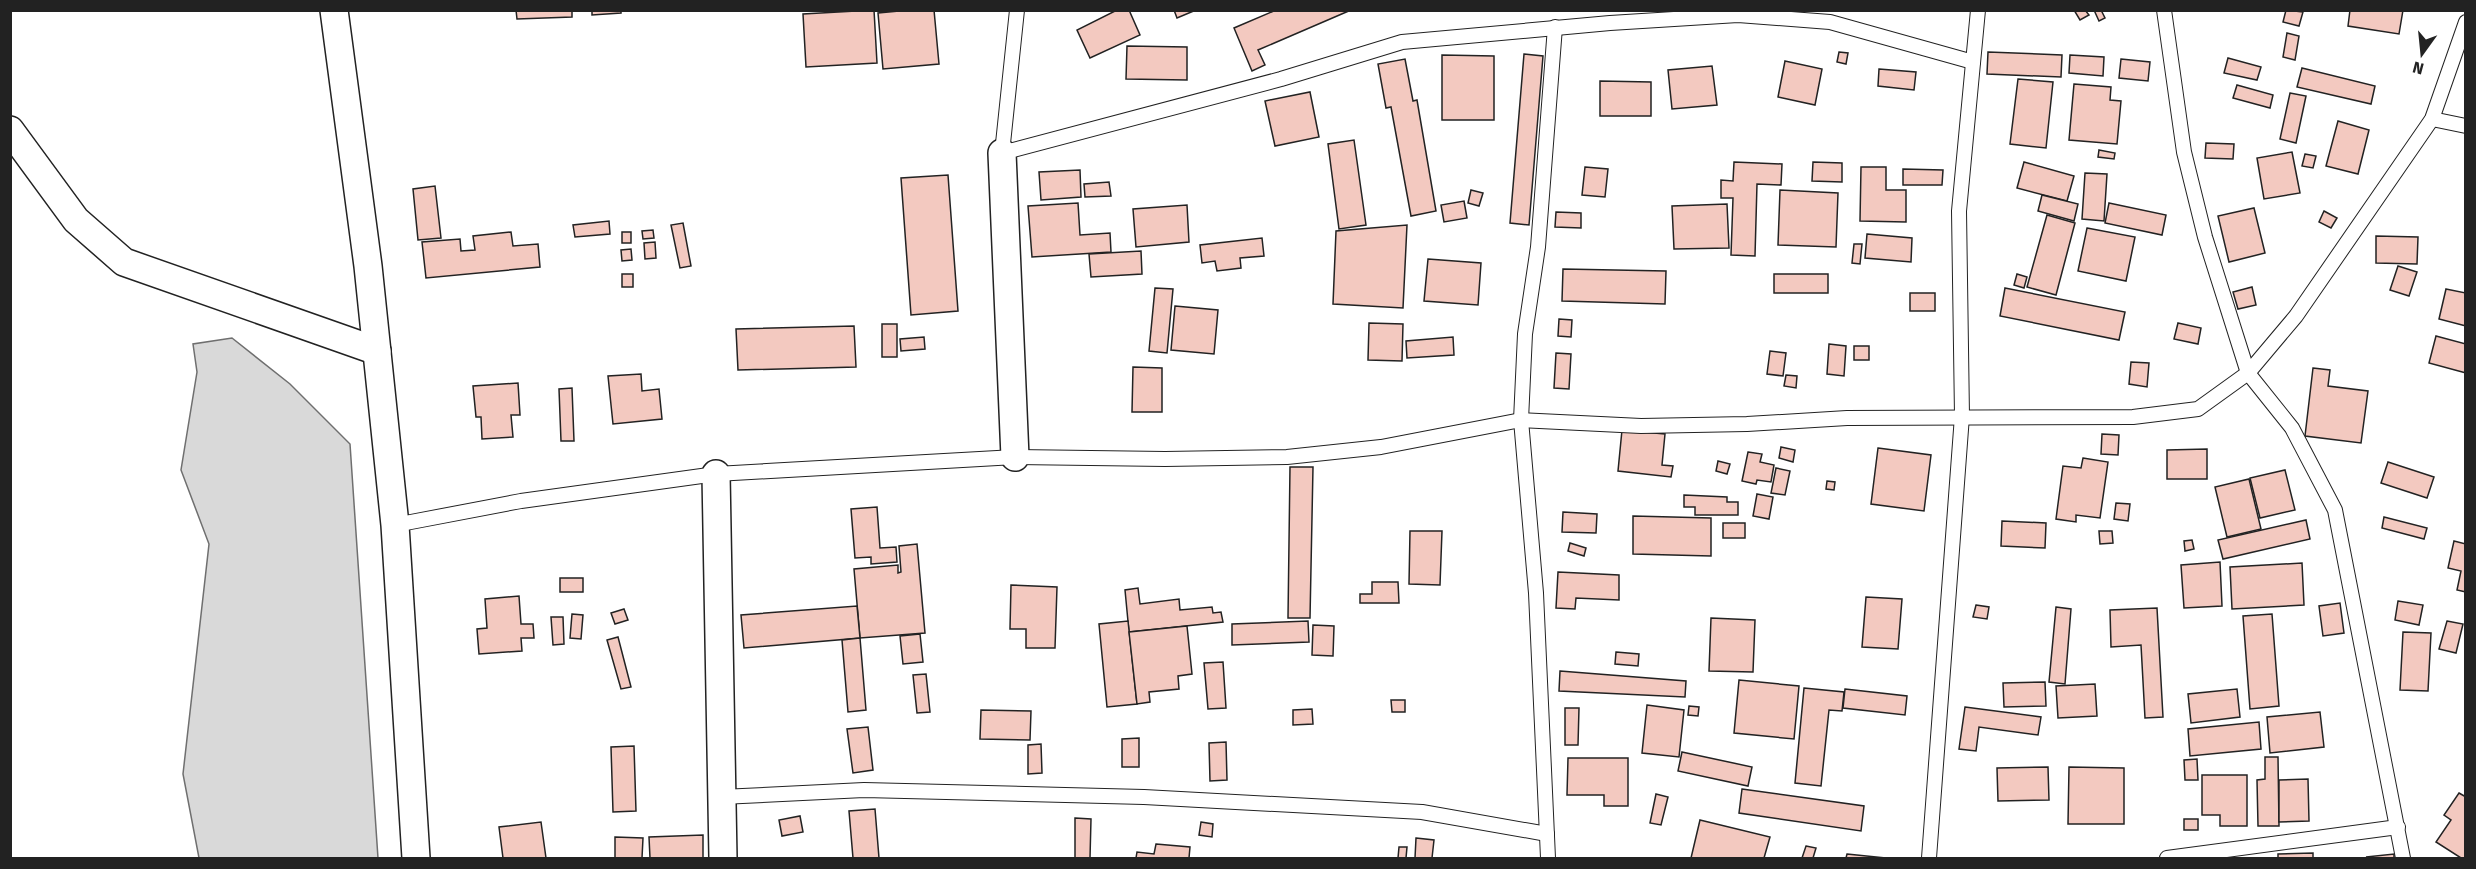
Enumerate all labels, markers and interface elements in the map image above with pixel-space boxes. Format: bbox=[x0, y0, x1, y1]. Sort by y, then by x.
north arrow bbox=[2392, 24, 2452, 84]
text: N bbox=[2411, 57, 2426, 79]

